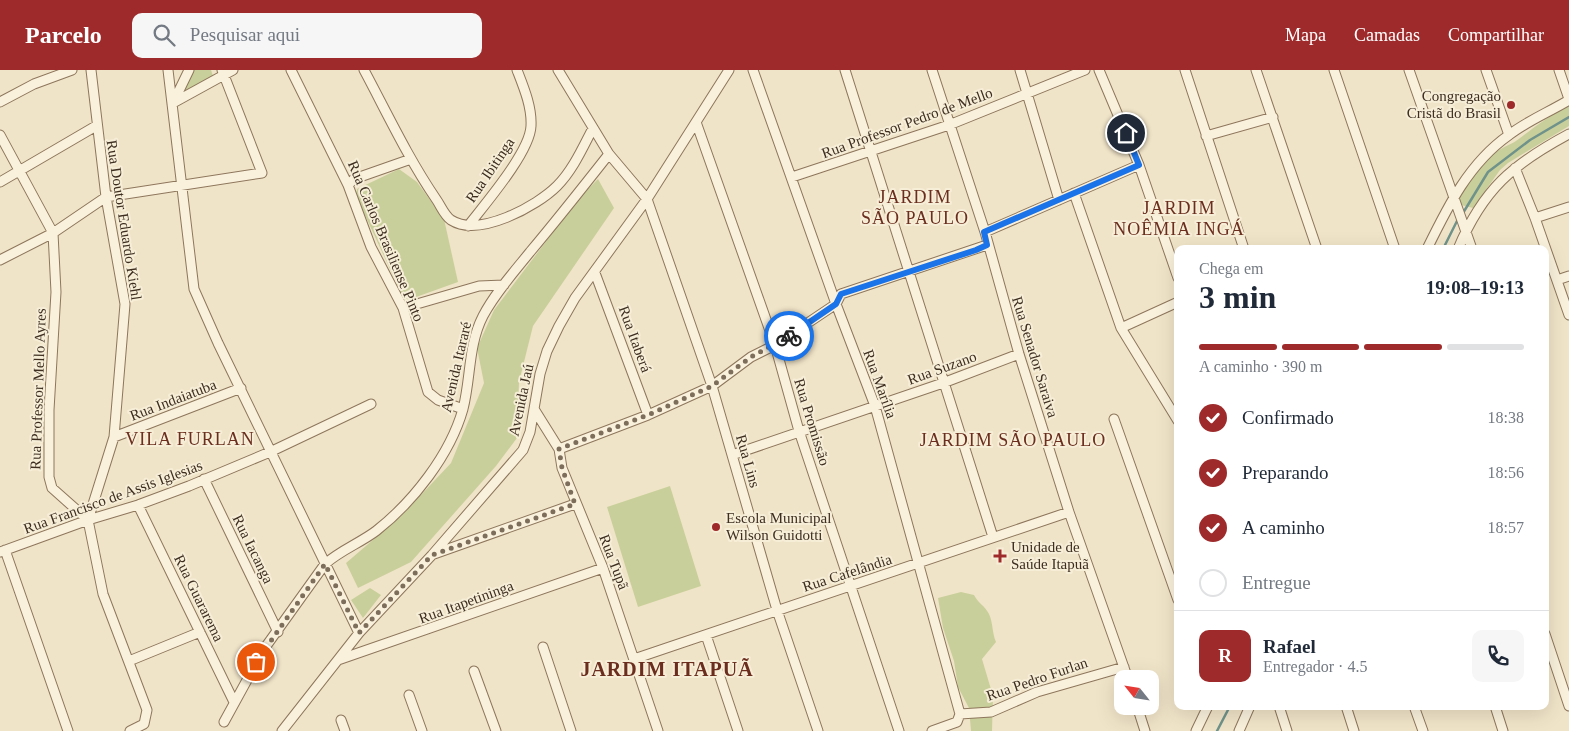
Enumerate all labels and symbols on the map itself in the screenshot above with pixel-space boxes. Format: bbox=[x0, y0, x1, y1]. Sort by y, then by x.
street label: Rua Professor Pedro de Mello bbox=[819, 85, 995, 161]
place label: Congregação Cristã do Brasil bbox=[1407, 88, 1501, 121]
marker: Congregação Cristã do Brasil bbox=[1505, 99, 1517, 111]
pin bbox=[1105, 112, 1147, 154]
street label: Rua Ibitinga bbox=[463, 134, 518, 205]
street label: Rua Doutor Eduardo Kiehl bbox=[103, 139, 145, 301]
street label: Rua Carlos Brasiliense Pinto bbox=[345, 158, 427, 324]
district label: JARDIM SÃO PAULO bbox=[861, 187, 969, 228]
district label: JARDIM NOÊMIA INGÁ bbox=[1113, 198, 1245, 239]
street label: Rua Senador Saraiva bbox=[1009, 295, 1061, 420]
street label: Rua Itaberá bbox=[616, 304, 655, 375]
street label: Rua Professor Mello Ayres bbox=[27, 308, 49, 470]
courier bbox=[764, 311, 814, 361]
street label: Avenida Itararé bbox=[438, 320, 474, 414]
street label: Rua Marília bbox=[860, 347, 900, 421]
street label: Rua Suzano bbox=[905, 348, 979, 388]
street label: Avenida Jaú bbox=[506, 362, 537, 438]
street label: Rua Indaiatuba bbox=[128, 376, 219, 424]
street label: Rua Promissão bbox=[791, 376, 833, 468]
district label: VILA FURLAN bbox=[125, 429, 255, 449]
district label: JARDIM SÃO PAULO bbox=[920, 429, 1106, 450]
street label: Rua Lins bbox=[733, 433, 763, 490]
street label: Rua Francisco de Assis Iglesias bbox=[21, 457, 205, 537]
place label: Escola Municipal Wilson Guidotti bbox=[726, 510, 831, 543]
street label: Rua Iacanga bbox=[229, 512, 277, 586]
marker: Escola Municipal Wilson Guidotti bbox=[710, 521, 722, 533]
street label: Rua Tupã bbox=[596, 532, 632, 592]
place label: Unidade de Saúde Itapuã bbox=[1011, 539, 1089, 572]
marker: Unidade de Saúde Itapuã bbox=[993, 549, 1007, 563]
street label: Rua Cafelândia bbox=[800, 551, 894, 595]
street label: Rua Guararema bbox=[171, 552, 227, 644]
street label: Rua Itapetininga bbox=[416, 577, 516, 627]
pin bbox=[235, 641, 277, 683]
street label: Rua Pedro Furlan bbox=[984, 654, 1090, 704]
district label: JARDIM ITAPUÃ bbox=[580, 658, 754, 680]
north arrow bbox=[1114, 670, 1159, 715]

